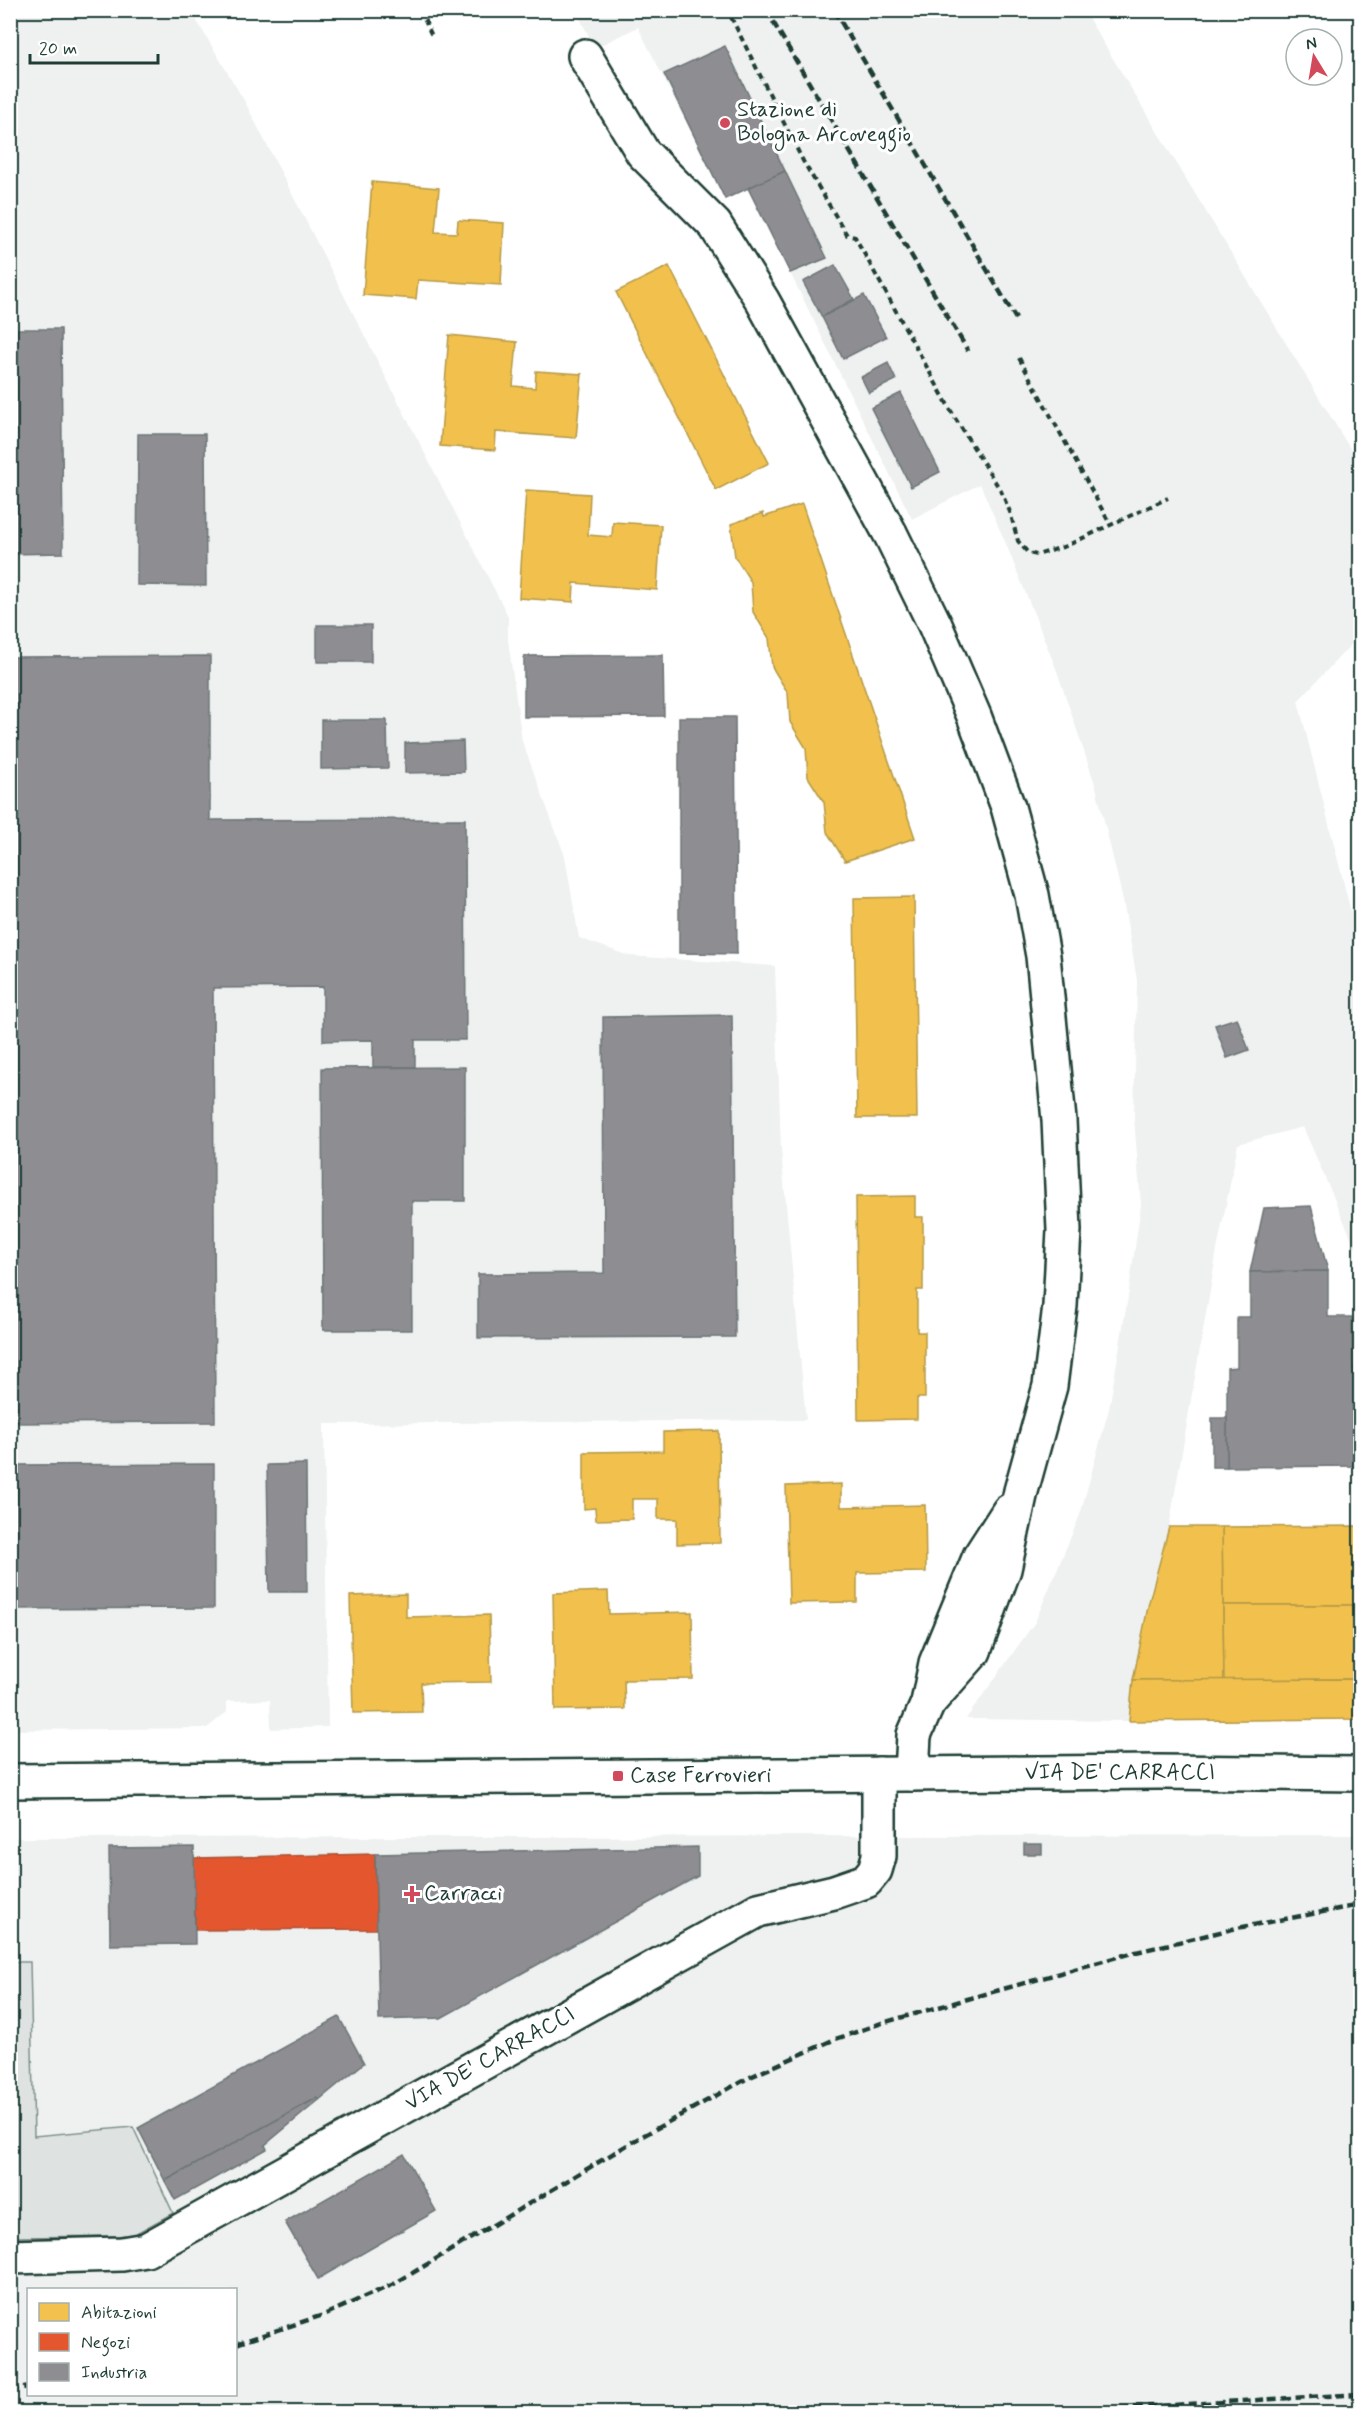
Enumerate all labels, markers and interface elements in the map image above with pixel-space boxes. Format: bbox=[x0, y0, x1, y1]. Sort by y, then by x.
scale bar bbox=[30, 27, 158, 65]
north arrow bbox=[1284, 27, 1344, 87]
text: N bbox=[1304, 32, 1319, 55]
text: 20 m bbox=[39, 37, 77, 61]
place label: Stazione di Bologna Arcoveggio bbox=[737, 96, 911, 152]
marker: Stazione di Bologna Arcoveggio bbox=[718, 116, 732, 130]
street label: VIA DE' CARRACCI bbox=[1025, 1759, 1215, 1787]
place label: Case Ferrovieri bbox=[630, 1762, 771, 1790]
marker: Case Ferrovieri bbox=[611, 1769, 625, 1783]
place label: Carracci bbox=[424, 1880, 502, 1908]
marker: Carracci bbox=[405, 1887, 419, 1901]
street label: VIA DE' CARRACCI bbox=[400, 2001, 580, 2117]
legend bbox=[27, 2288, 237, 2396]
text: Abitazioni bbox=[81, 2301, 157, 2325]
text: Negozi bbox=[81, 2331, 130, 2357]
text: Industria bbox=[81, 2361, 147, 2385]

